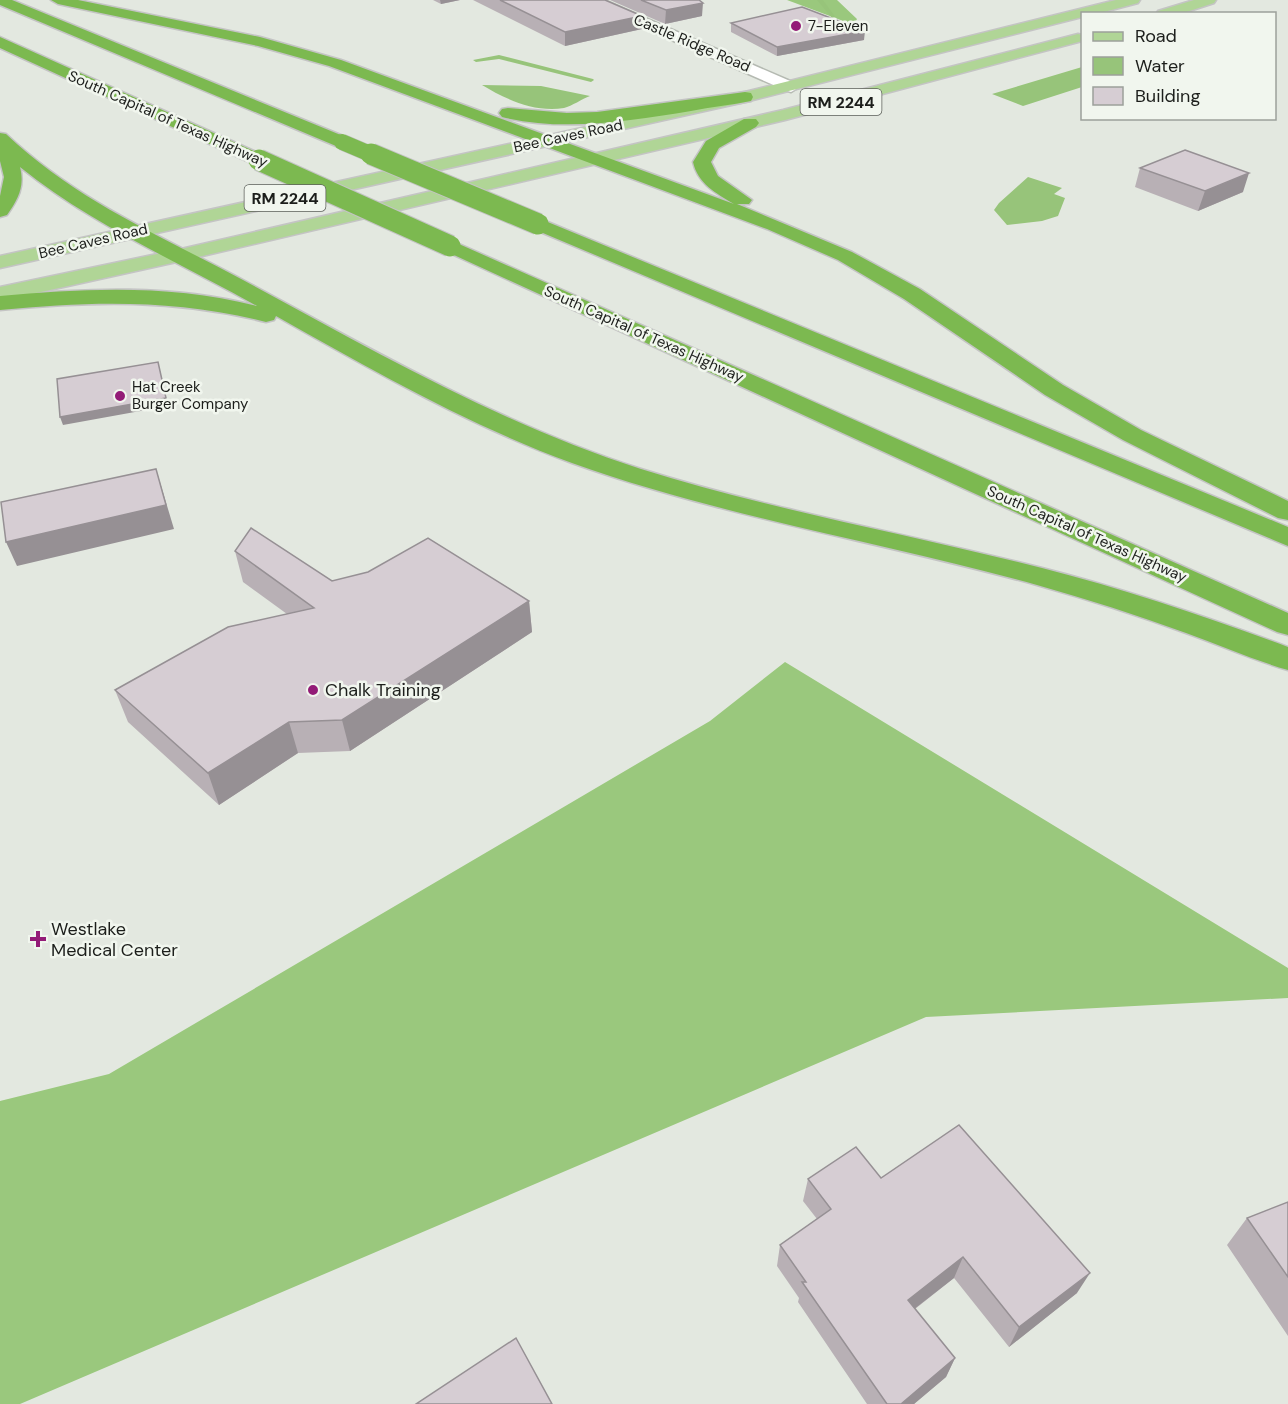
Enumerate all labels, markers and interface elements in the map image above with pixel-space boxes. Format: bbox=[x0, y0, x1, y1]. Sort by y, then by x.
street label: Castle Ridge Road bbox=[630, 9, 754, 77]
legend bbox=[1081, 12, 1276, 120]
place label: 7-Eleven bbox=[808, 16, 868, 36]
marker: 7-Eleven bbox=[789, 19, 803, 33]
text: Road bbox=[1135, 24, 1177, 48]
text: Water bbox=[1135, 54, 1185, 78]
street label: South Capital of Texas Highway bbox=[65, 66, 272, 172]
text: Building bbox=[1135, 84, 1200, 108]
road number: RM 2244 bbox=[800, 89, 882, 115]
street label: Bee Caves Road bbox=[512, 115, 624, 157]
road number: RM 2244 bbox=[244, 185, 326, 211]
street label: Bee Caves Road bbox=[37, 219, 149, 263]
street label: South Capital of Texas Highway bbox=[541, 281, 748, 387]
place label: Hat Creek Burger Company bbox=[132, 377, 249, 414]
marker: Hat Creek Burger Company bbox=[113, 389, 127, 403]
street label: South Capital of Texas Highway bbox=[984, 481, 1191, 587]
place label: Chalk Training bbox=[325, 678, 441, 702]
marker: Chalk Training bbox=[306, 683, 320, 697]
place label: Westlake Medical Center bbox=[51, 917, 178, 962]
marker: Westlake Medical Center bbox=[29, 930, 47, 948]

